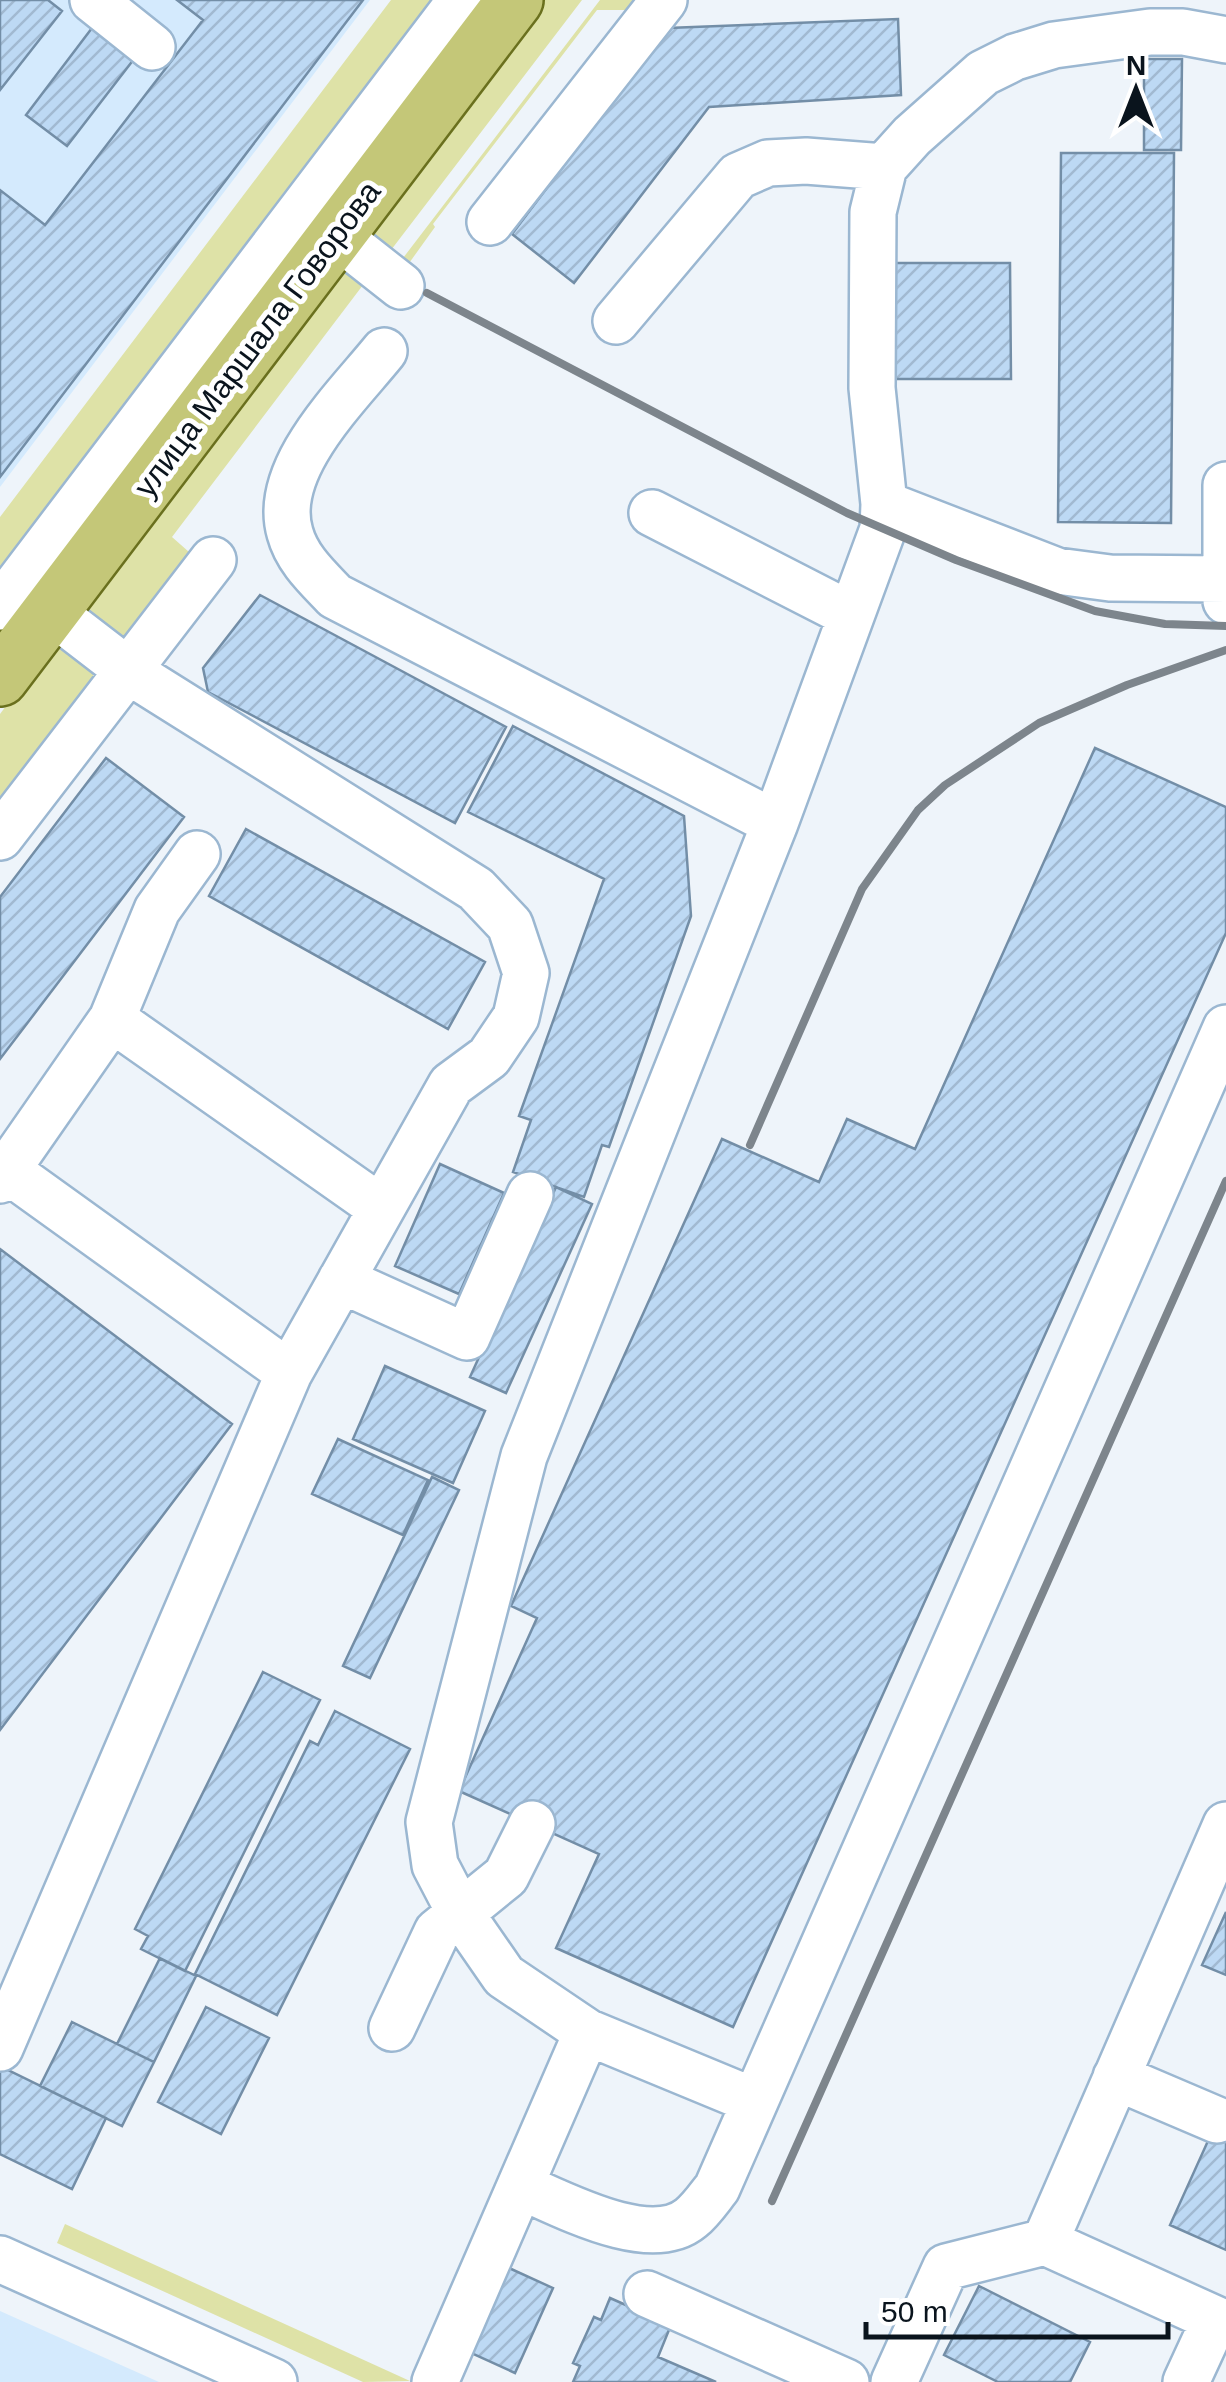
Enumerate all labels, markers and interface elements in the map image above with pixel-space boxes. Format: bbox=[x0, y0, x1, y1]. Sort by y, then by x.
north arrow bbox=[1086, 40, 1186, 140]
text: N bbox=[1126, 50, 1146, 81]
street label: улица Маршала Говорова bbox=[127, 174, 388, 504]
scale bar bbox=[866, 2277, 1168, 2339]
text: 50 m bbox=[881, 2295, 948, 2328]

